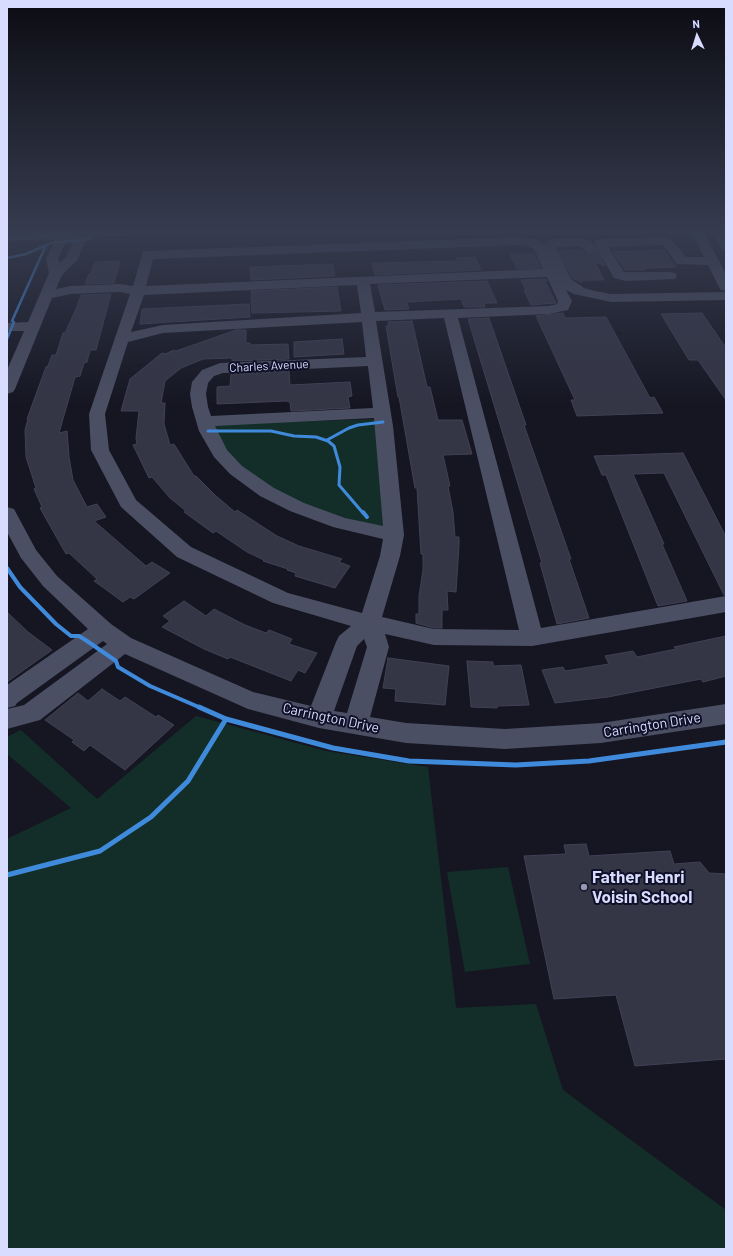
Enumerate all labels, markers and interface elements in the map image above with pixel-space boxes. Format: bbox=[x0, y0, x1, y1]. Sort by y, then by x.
north arrow bbox=[677, 16, 717, 56]
text: N bbox=[692, 17, 700, 30]
street label: Charles Avenue bbox=[229, 357, 309, 375]
street label: Carrington Drive bbox=[281, 700, 381, 736]
street label: Carrington Drive bbox=[602, 709, 702, 741]
place label: Father Henri Voisin School bbox=[592, 867, 692, 907]
marker: Father Henri Voisin School bbox=[579, 882, 589, 892]

